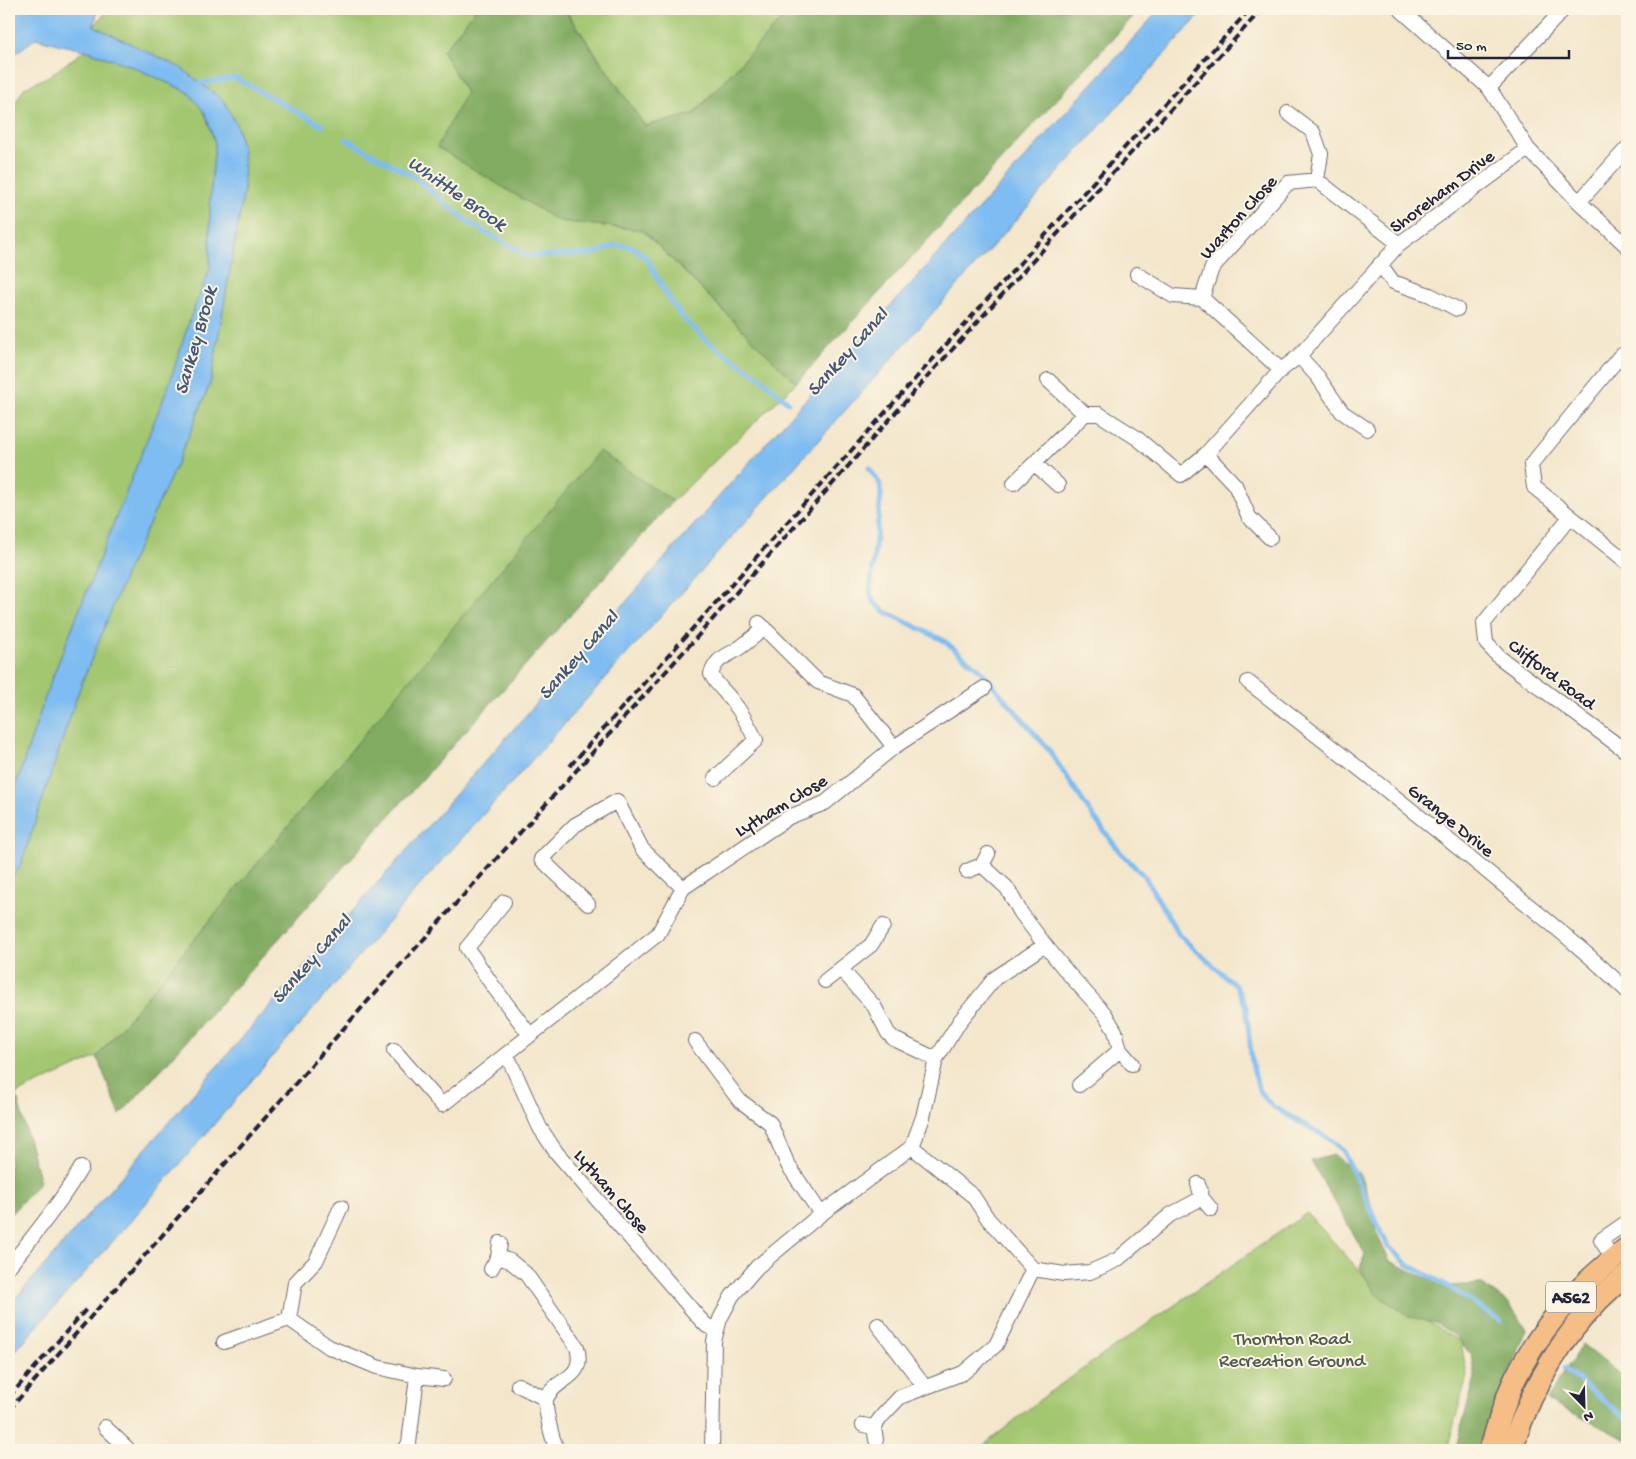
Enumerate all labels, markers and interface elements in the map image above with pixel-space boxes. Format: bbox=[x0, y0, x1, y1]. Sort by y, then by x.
scale bar bbox=[1448, 28, 1570, 60]
text: 50 m bbox=[1456, 38, 1487, 56]
street label: Shoreham Drive bbox=[1386, 146, 1500, 240]
water label: Whittle Brook bbox=[402, 153, 511, 238]
street label: Warton Close bbox=[1196, 171, 1284, 265]
water label: Sankey Brook bbox=[171, 283, 224, 397]
water label: Sankey Canal bbox=[803, 303, 895, 402]
water label: Sankey Canal bbox=[535, 606, 626, 706]
street label: Clifford Road bbox=[1502, 635, 1601, 717]
street label: Lytham Close bbox=[731, 770, 832, 844]
street label: Grange Drive bbox=[1402, 780, 1498, 864]
water label: Sankey Canal bbox=[268, 910, 359, 1010]
street label: Lytham Close bbox=[568, 1146, 653, 1239]
road number: A562 bbox=[1546, 1281, 1596, 1312]
park label: Thornton Road Recreation Ground bbox=[1219, 1329, 1367, 1374]
north arrow bbox=[1558, 1382, 1608, 1432]
text: N bbox=[1581, 1406, 1596, 1425]

